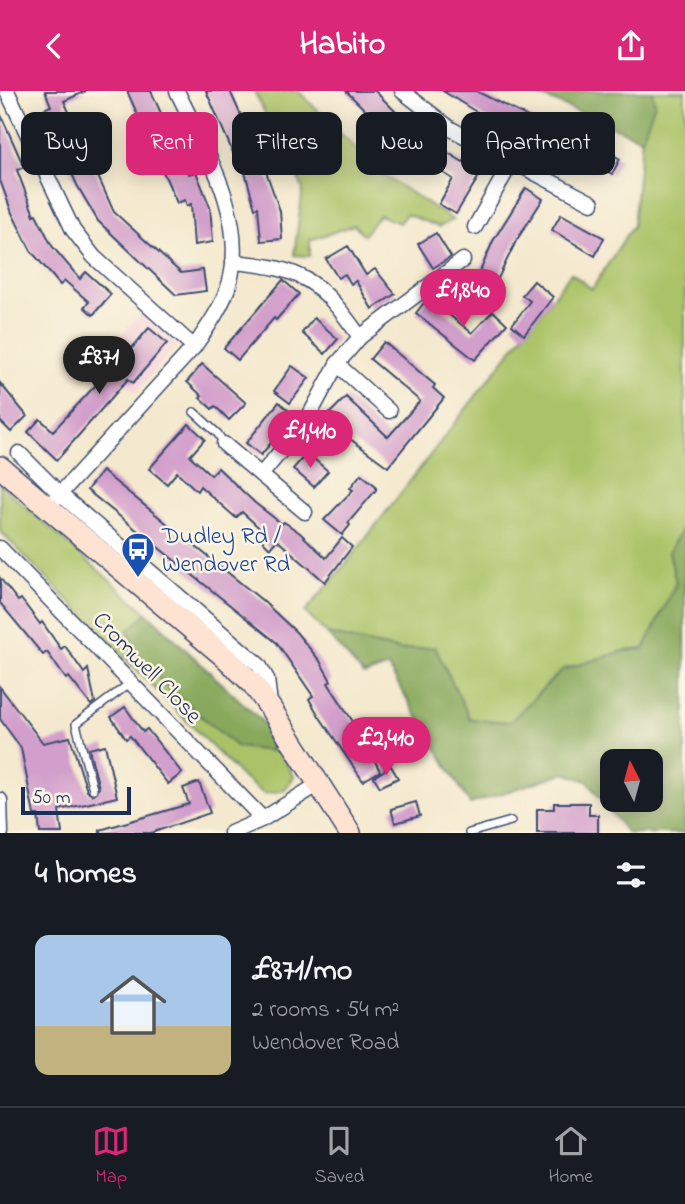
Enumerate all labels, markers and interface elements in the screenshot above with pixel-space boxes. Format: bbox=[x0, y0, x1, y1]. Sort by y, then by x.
text: Habito bbox=[300, 22, 385, 69]
icon: back bbox=[35, 27, 73, 65]
icon: share bbox=[612, 27, 650, 65]
chip: Buy bbox=[21, 112, 112, 175]
chip: Rent bbox=[126, 112, 218, 175]
chip: Filters bbox=[232, 112, 342, 175]
chip: New bbox=[356, 112, 447, 175]
chip: Apartment bbox=[461, 112, 615, 175]
pin: £1,840 bbox=[406, 269, 520, 329]
text: £1,840 bbox=[436, 275, 490, 308]
pin: £871 bbox=[58, 337, 140, 396]
text: £871 bbox=[79, 342, 119, 375]
pin: £1,410 bbox=[253, 411, 367, 470]
text: £1,410 bbox=[284, 416, 336, 449]
place label: Dudley Rd / Wendover Rd bbox=[161, 520, 291, 583]
bus stop icon: Dudley Rd / Wendover Rd bbox=[119, 530, 157, 579]
street label: Cromwell Close bbox=[83, 604, 209, 733]
pin: £2,410 bbox=[329, 717, 443, 777]
text: £2,410 bbox=[358, 723, 414, 756]
north arrow bbox=[600, 749, 663, 812]
map controls bbox=[600, 749, 663, 812]
scale bar bbox=[21, 784, 131, 816]
text: 50 m bbox=[32, 785, 71, 812]
text: 4 homes bbox=[35, 853, 137, 897]
icon: filters bbox=[612, 856, 650, 894]
text: £871/mo bbox=[252, 950, 352, 994]
icon: home bbox=[91, 963, 175, 1047]
text: 2 rooms · 54 m² bbox=[252, 994, 399, 1027]
text: Wendover Road bbox=[252, 1027, 399, 1060]
tab: Map bbox=[92, 1122, 130, 1191]
tab: Saved bbox=[315, 1122, 364, 1191]
tab: Home bbox=[549, 1122, 593, 1191]

